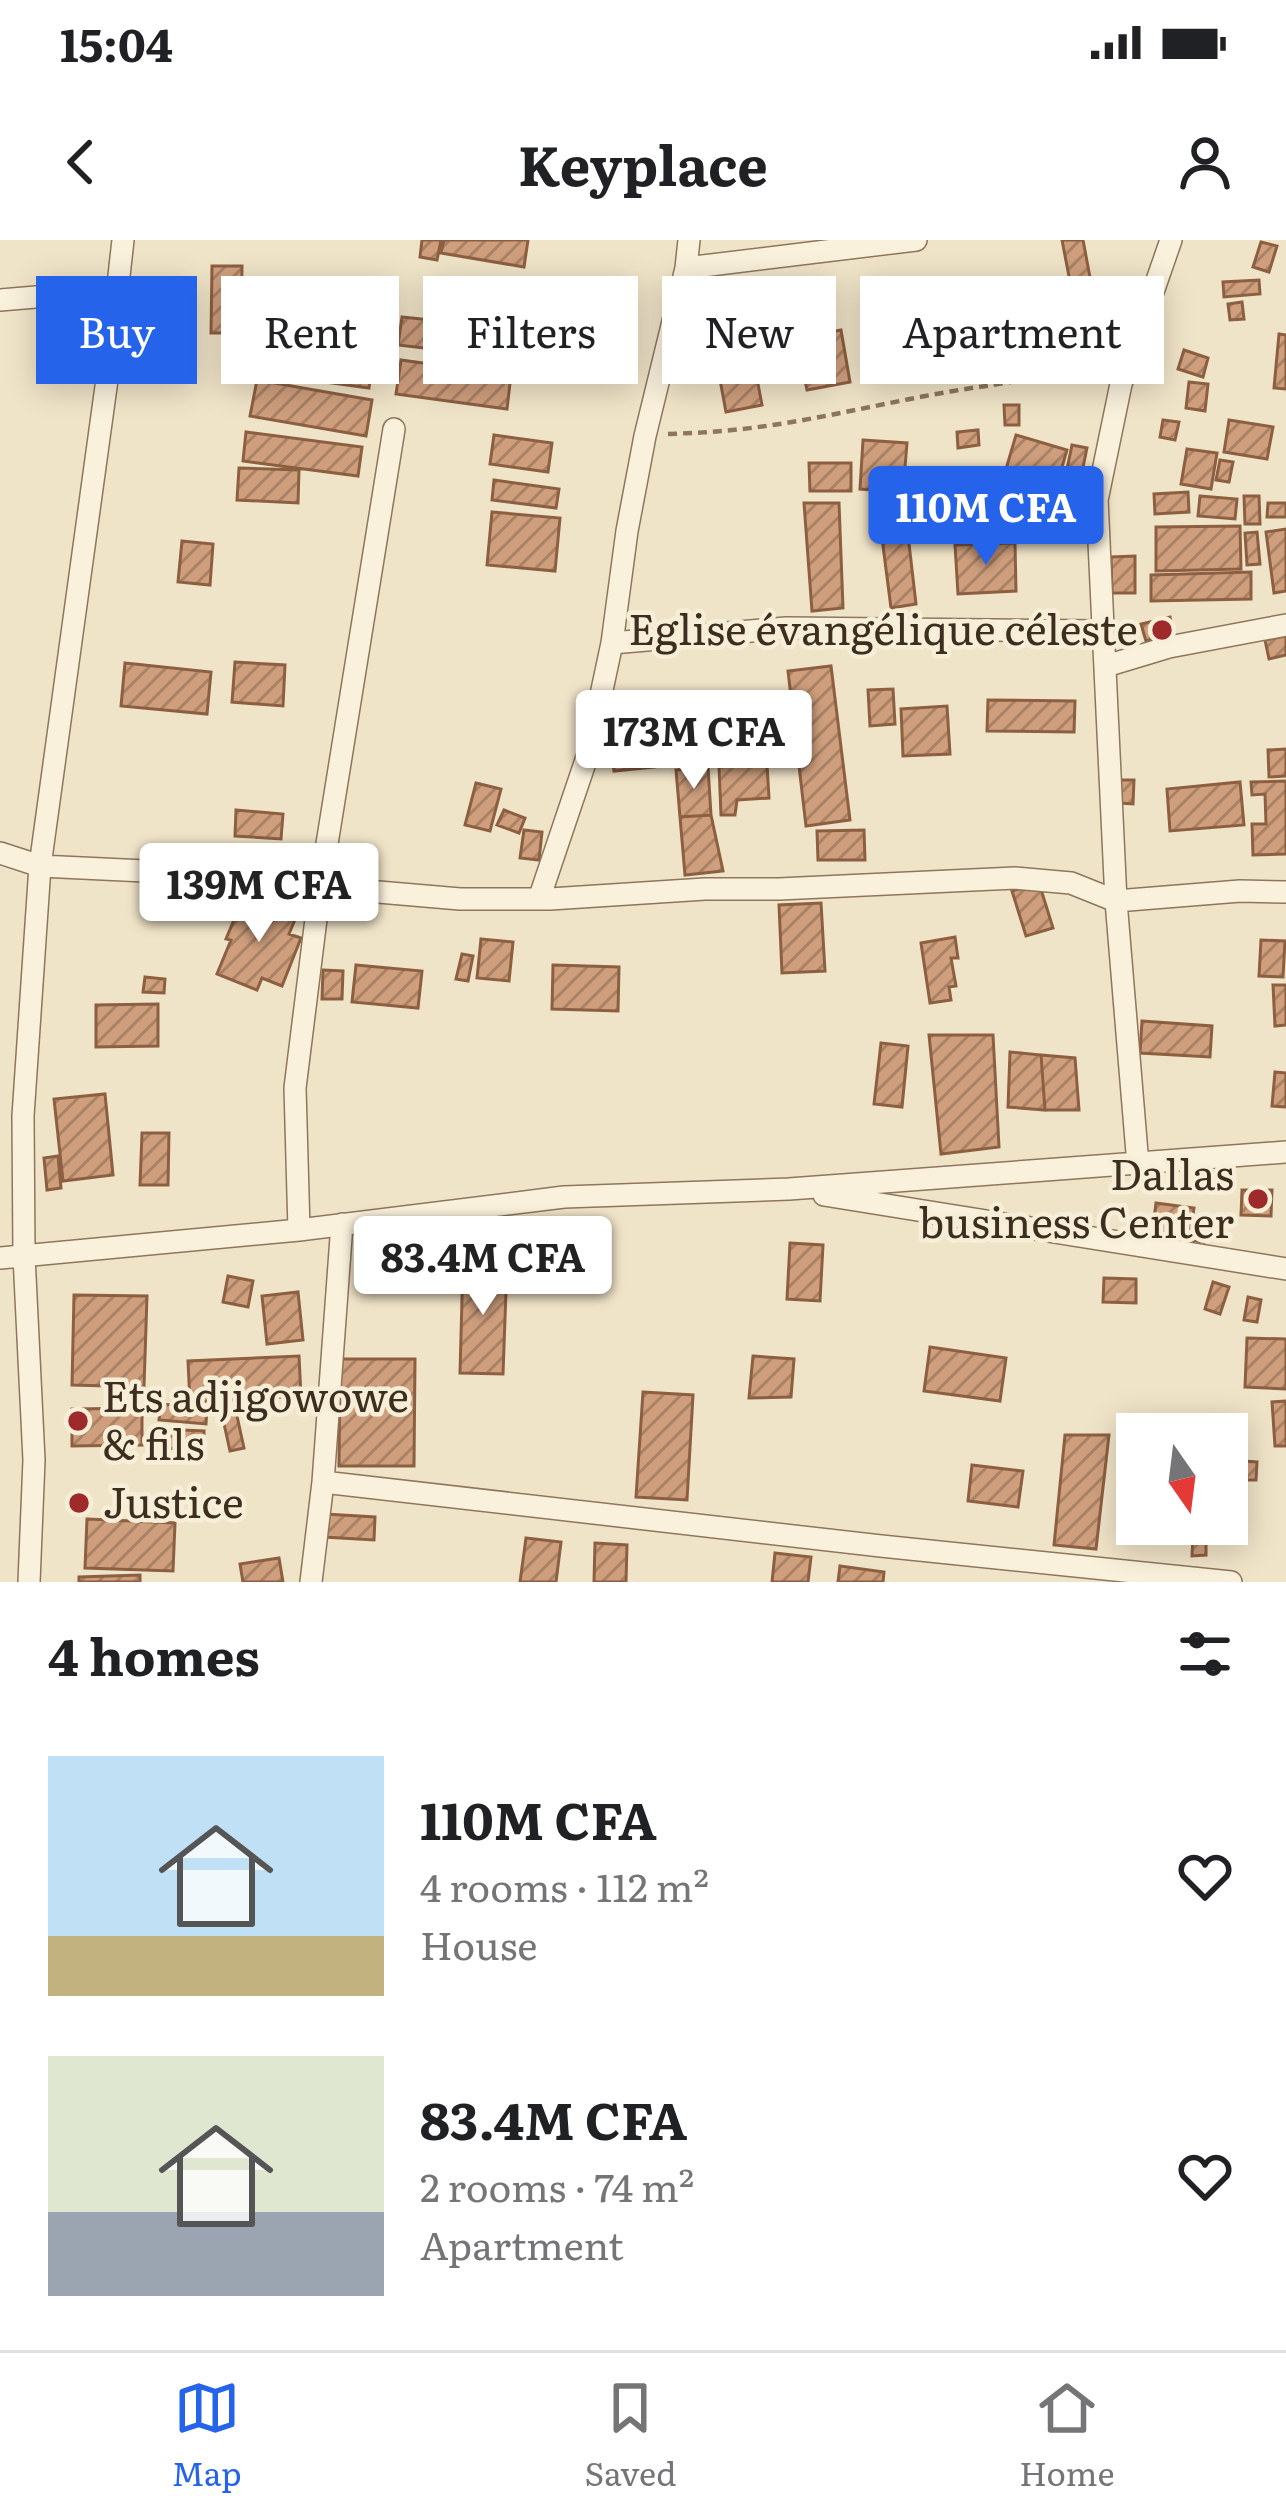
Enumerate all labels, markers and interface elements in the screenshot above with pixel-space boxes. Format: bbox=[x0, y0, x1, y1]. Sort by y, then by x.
text: 15:04 bbox=[60, 9, 173, 76]
text: Keyplace bbox=[518, 122, 768, 203]
icon: back bbox=[48, 129, 114, 195]
icon: person bbox=[1172, 129, 1238, 195]
chip: Buy bbox=[36, 276, 197, 384]
chip: Rent bbox=[221, 276, 399, 384]
chip: Filters bbox=[423, 276, 638, 384]
chip: New bbox=[662, 276, 836, 384]
chip: Apartment bbox=[860, 276, 1164, 384]
pin: 110M CFA bbox=[862, 466, 1110, 568]
text: 110M CFA bbox=[895, 476, 1077, 534]
place label: Eglise évangélique céleste bbox=[628, 596, 1138, 658]
marker: Eglise évangélique céleste bbox=[1149, 617, 1175, 643]
pin: 173M CFA bbox=[570, 690, 818, 792]
text: 173M CFA bbox=[603, 700, 785, 758]
pin: 139M CFA bbox=[135, 843, 383, 945]
text: 139M CFA bbox=[167, 853, 352, 911]
place label: Dallas business Center bbox=[919, 1141, 1234, 1251]
marker: Dallas business Center bbox=[1245, 1186, 1271, 1212]
pin: 83.4M CFA bbox=[346, 1216, 620, 1318]
text: 83.4M CFA bbox=[381, 1226, 585, 1284]
place label: Ets adjigowowe & fils bbox=[102, 1363, 409, 1473]
marker: Ets adjigowowe & fils bbox=[65, 1408, 91, 1434]
north arrow bbox=[1116, 1413, 1248, 1545]
map controls bbox=[1116, 1413, 1248, 1545]
place label: Justice bbox=[103, 1469, 244, 1531]
marker: Justice bbox=[66, 1490, 92, 1516]
text: 4 homes bbox=[48, 1616, 260, 1692]
icon: filters bbox=[1172, 1621, 1238, 1687]
text: 110M CFA bbox=[420, 1780, 657, 1856]
icon: home bbox=[144, 1804, 288, 1948]
icon: heart bbox=[1172, 1843, 1238, 1909]
text: 4 rooms · 112 m² bbox=[420, 1856, 709, 1914]
text: House bbox=[420, 1914, 538, 1972]
text: 83.4M CFA bbox=[420, 2080, 687, 2156]
icon: home bbox=[144, 2104, 288, 2248]
icon: heart bbox=[1172, 2143, 1238, 2209]
text: 2 rooms · 74 m² bbox=[420, 2156, 694, 2214]
text: Apartment bbox=[420, 2214, 624, 2272]
tab: Map bbox=[171, 2375, 242, 2496]
tab: Saved bbox=[585, 2375, 676, 2496]
tab: Home bbox=[1019, 2375, 1115, 2496]

